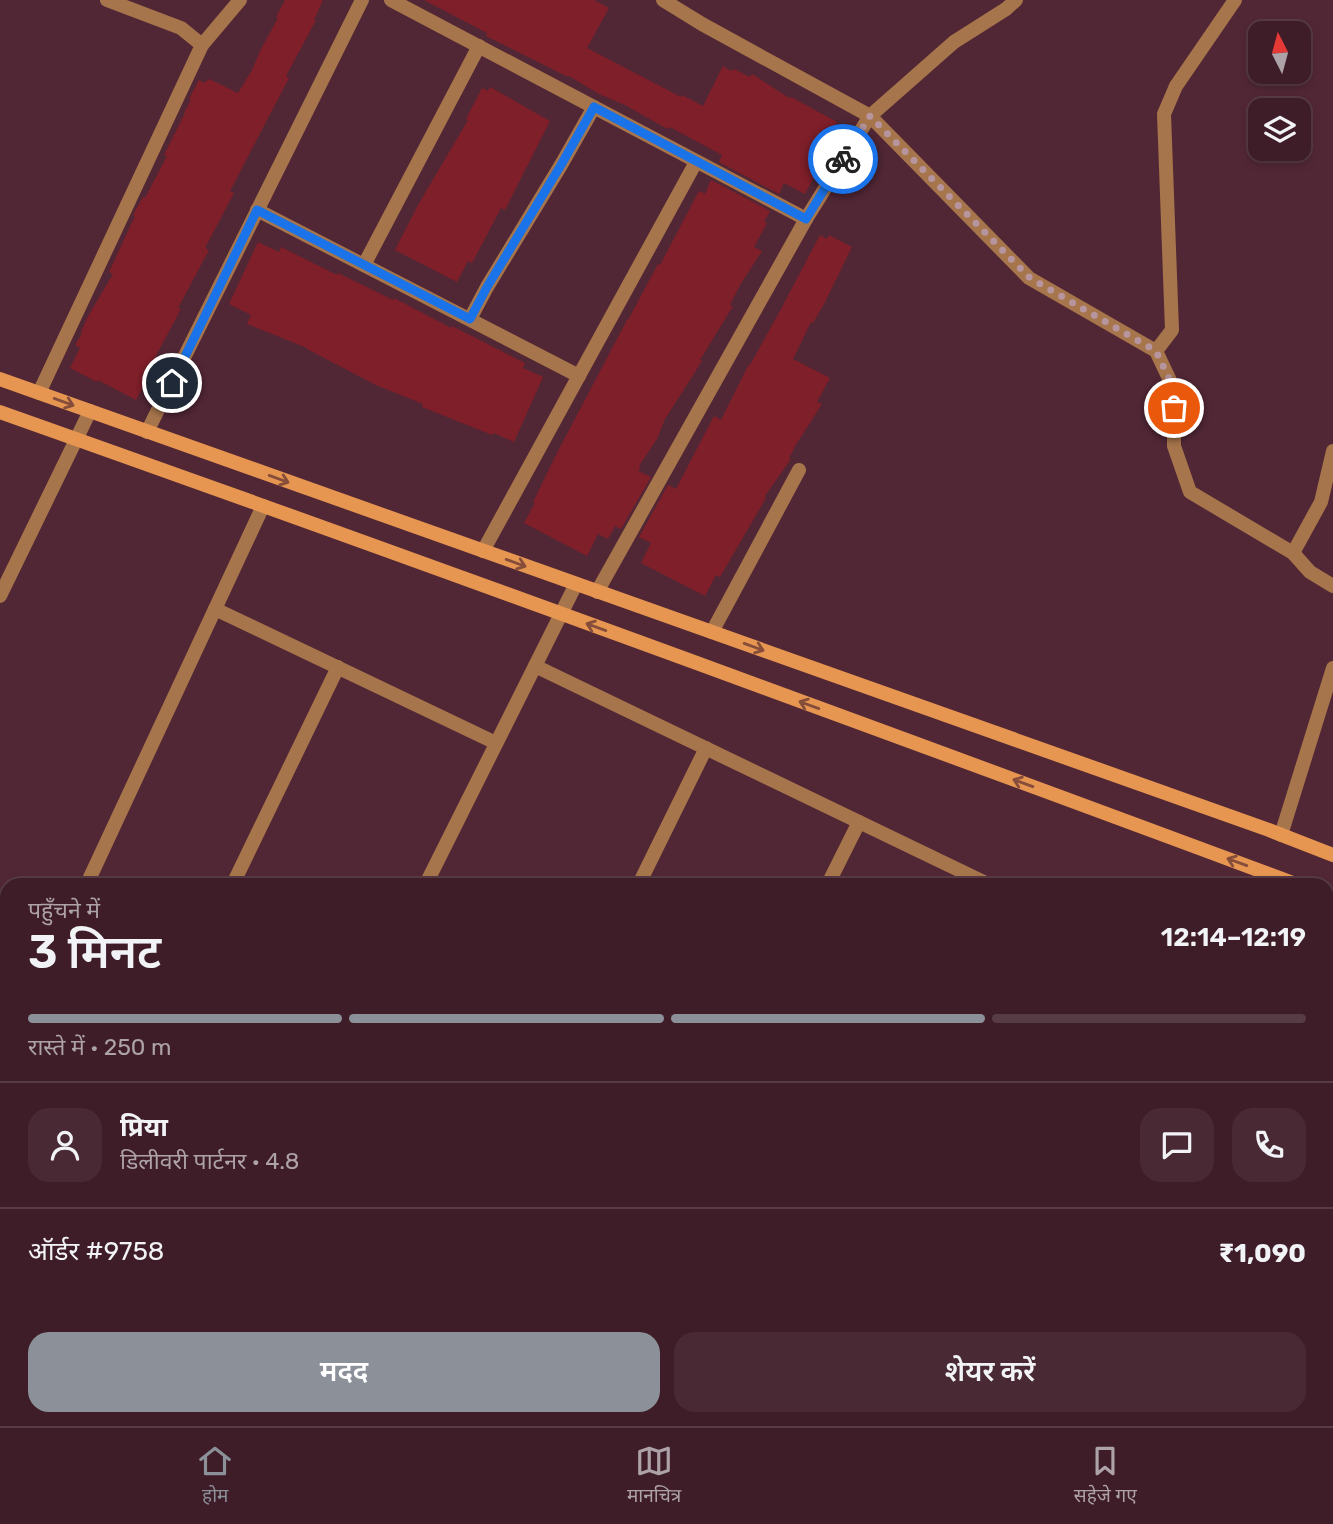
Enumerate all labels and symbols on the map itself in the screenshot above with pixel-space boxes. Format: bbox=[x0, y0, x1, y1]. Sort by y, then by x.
north arrow bbox=[1248, 21, 1311, 84]
courier bbox=[808, 124, 878, 194]
pin bbox=[142, 353, 202, 413]
pin bbox=[1144, 378, 1204, 438]
one-way arrow bbox=[53, 397, 75, 409]
one-way arrow bbox=[267, 473, 289, 486]
one-way arrow bbox=[505, 558, 527, 570]
one-way arrow bbox=[585, 620, 607, 632]
one-way arrow bbox=[742, 642, 764, 654]
one-way arrow bbox=[799, 698, 821, 710]
one-way arrow bbox=[1013, 775, 1035, 788]
one-way arrow bbox=[1226, 855, 1248, 867]

